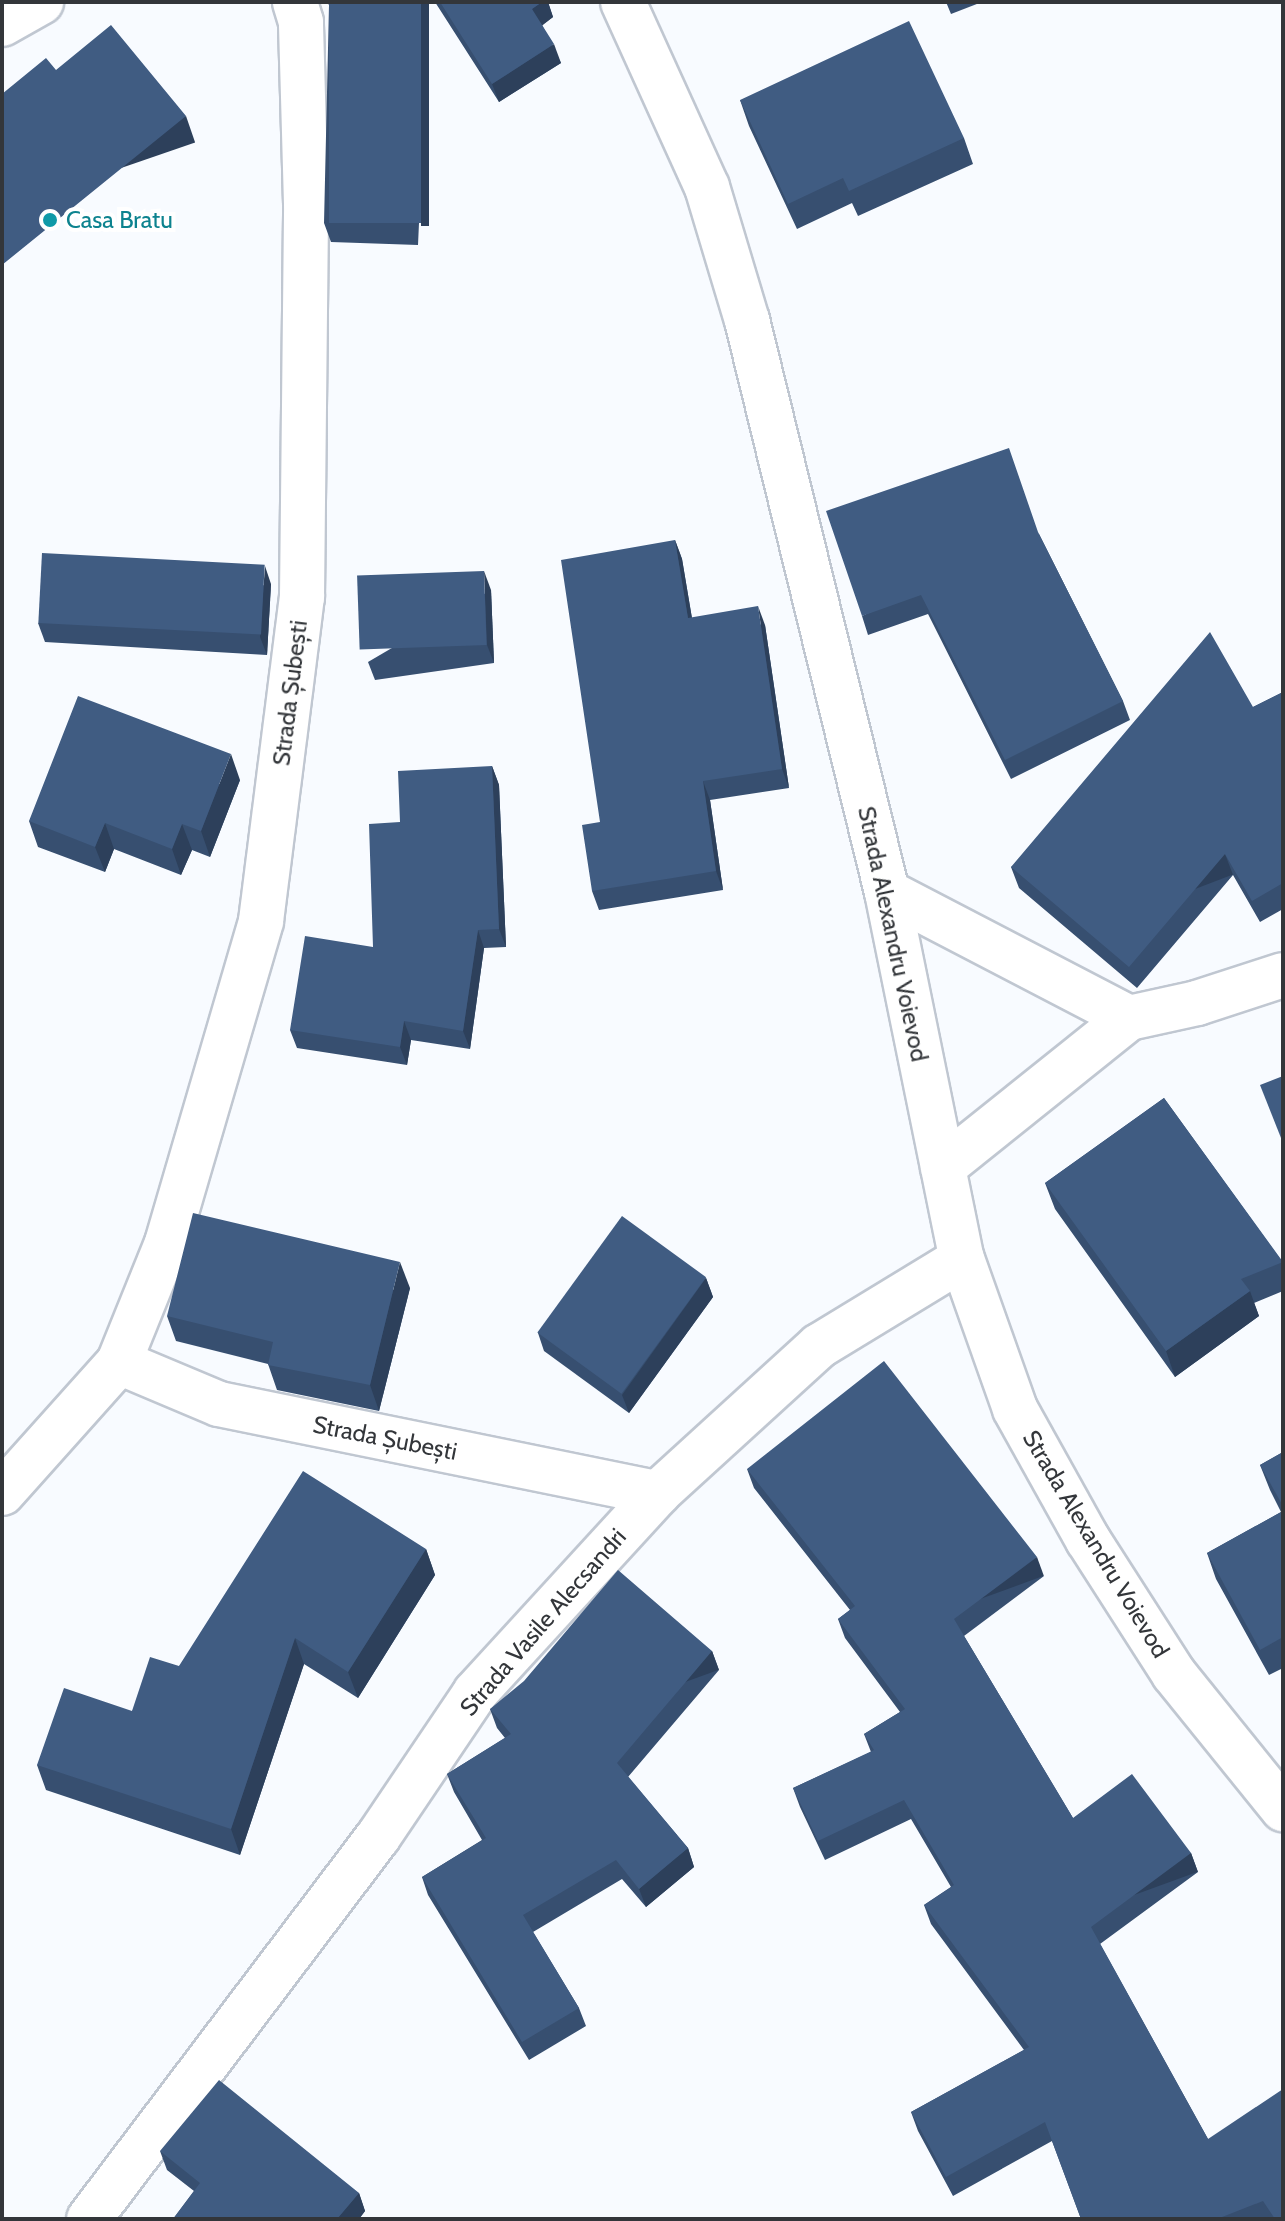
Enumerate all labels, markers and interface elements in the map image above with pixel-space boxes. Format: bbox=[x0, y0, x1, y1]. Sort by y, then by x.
place label: Casa Bratu bbox=[66, 206, 173, 234]
marker: Casa Bratu bbox=[41, 211, 59, 229]
street label: Strada Șubești bbox=[267, 619, 313, 767]
street label: Strada Alexandru Voievod bbox=[852, 804, 934, 1064]
street label: Strada Șubești bbox=[310, 1410, 460, 1466]
street label: Strada Alexandru Voievod bbox=[1017, 1425, 1175, 1663]
street label: Strada Vasile Alecsandri bbox=[454, 1523, 632, 1721]

